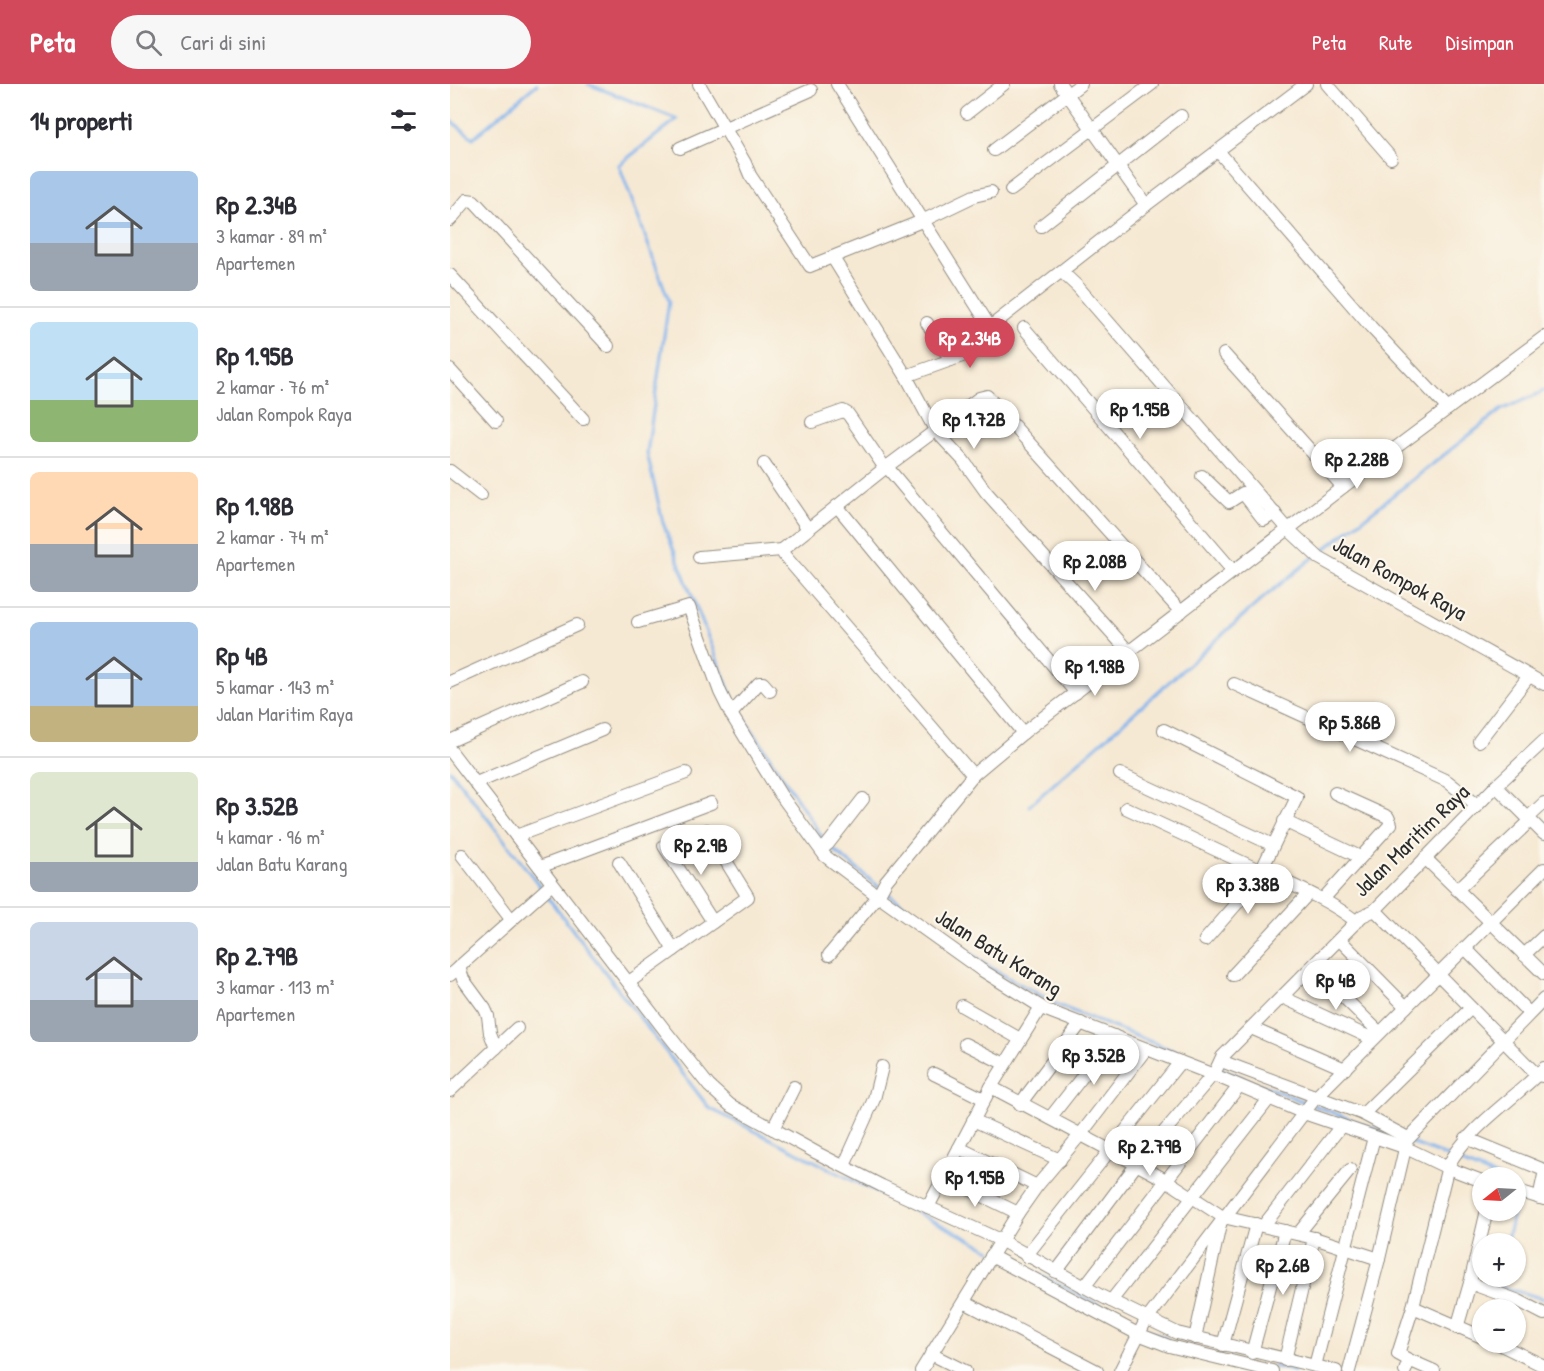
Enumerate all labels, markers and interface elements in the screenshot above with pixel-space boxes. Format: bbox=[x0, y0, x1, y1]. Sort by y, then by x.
search box bbox=[111, 15, 531, 69]
text: Peta bbox=[30, 23, 75, 61]
icon: search bbox=[132, 26, 165, 59]
text: Cari di sini bbox=[180, 27, 266, 57]
text: Peta bbox=[1312, 28, 1346, 57]
text: Rute bbox=[1379, 28, 1413, 57]
text: Disimpan bbox=[1446, 28, 1514, 57]
text: 14 properti bbox=[30, 103, 133, 138]
icon: filters bbox=[387, 104, 420, 137]
text: Rp 2.34B bbox=[216, 187, 297, 222]
icon: home bbox=[78, 195, 150, 267]
text: 3 kamar · 89 m² bbox=[216, 222, 327, 249]
text: Apartemen bbox=[216, 249, 295, 276]
pin: Rp 2.34B bbox=[908, 318, 1032, 369]
text: Rp 2.34B bbox=[939, 324, 1001, 351]
text: Rp 1.95B bbox=[216, 338, 294, 373]
icon: home bbox=[78, 346, 150, 418]
text: 2 kamar · 76 m² bbox=[216, 373, 329, 400]
pin: Rp 1.95B bbox=[1078, 389, 1202, 440]
text: Rp 1.95B bbox=[1110, 395, 1170, 422]
pin: Rp 1.72B bbox=[912, 399, 1036, 450]
text: Jalan Rompok Raya bbox=[216, 400, 352, 427]
text: Rp 1.72B bbox=[942, 405, 1006, 432]
pin: Rp 2.28B bbox=[1295, 439, 1419, 490]
text: Rp 2.28B bbox=[1325, 445, 1389, 472]
text: Rp 1.98B bbox=[216, 488, 294, 523]
icon: home bbox=[78, 496, 150, 568]
text: 2 kamar · 74 m² bbox=[216, 523, 329, 550]
street label: Jalan Rompok Raya bbox=[1328, 529, 1473, 627]
pin: Rp 2.08B bbox=[1033, 541, 1157, 592]
text: Rp 2.08B bbox=[1063, 547, 1127, 574]
text: Apartemen bbox=[216, 550, 295, 577]
text: Rp 4B bbox=[216, 638, 268, 673]
icon: home bbox=[78, 646, 150, 718]
pin: Rp 1.98B bbox=[1033, 646, 1157, 697]
text: Rp 1.98B bbox=[1065, 652, 1125, 679]
text: 5 kamar · 143 m² bbox=[216, 673, 334, 700]
text: Jalan Maritim Raya bbox=[216, 700, 353, 727]
pin: Rp 5.86B bbox=[1288, 702, 1412, 753]
text: Rp 5.86B bbox=[1319, 708, 1381, 735]
street label: Jalan Maritim Raya bbox=[1346, 777, 1476, 903]
text: Rp 3.52B bbox=[216, 788, 298, 823]
icon: home bbox=[78, 796, 150, 868]
text: 4 kamar · 96 m² bbox=[216, 823, 325, 850]
pin: Rp 2.9B bbox=[646, 825, 756, 876]
text: Rp 2.9B bbox=[674, 831, 728, 858]
text: Jalan Batu Karang bbox=[216, 850, 347, 877]
pin: Rp 3.38B bbox=[1186, 864, 1310, 915]
text: Rp 3.38B bbox=[1216, 870, 1280, 897]
street label: Jalan Batu Karang bbox=[930, 901, 1068, 1003]
text: Rp 2.79B bbox=[216, 938, 298, 973]
icon: home bbox=[78, 946, 150, 1018]
pin: Rp 4B bbox=[1294, 960, 1378, 1011]
text: Rp 4B bbox=[1316, 966, 1356, 993]
text: 3 kamar · 113 m² bbox=[216, 973, 334, 1000]
text: Apartemen bbox=[216, 1000, 295, 1027]
pin: Rp 3.52B bbox=[1032, 1035, 1156, 1086]
text: Rp 3.52B bbox=[1062, 1041, 1126, 1068]
pin: Rp 2.79B bbox=[1088, 1126, 1212, 1177]
text: Rp 2.79B bbox=[1118, 1132, 1182, 1159]
pin: Rp 1.95B bbox=[913, 1157, 1037, 1208]
text: Rp 1.95B bbox=[945, 1163, 1005, 1190]
north arrow bbox=[1472, 1167, 1526, 1221]
map controls bbox=[1472, 1167, 1526, 1353]
button: + bbox=[1472, 1233, 1526, 1287]
pin: Rp 2.6B bbox=[1228, 1245, 1338, 1296]
text: Rp 2.6B bbox=[1256, 1251, 1310, 1278]
button: − bbox=[1472, 1299, 1526, 1353]

